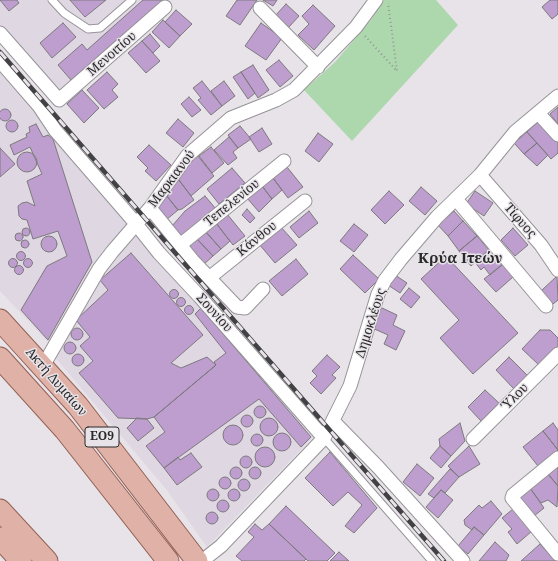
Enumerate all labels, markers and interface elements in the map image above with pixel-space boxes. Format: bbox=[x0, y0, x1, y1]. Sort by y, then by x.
street label: Μενοιτίου bbox=[84, 28, 140, 80]
street label: Μαρκιανού bbox=[145, 147, 199, 211]
street label: Τεπελενίου bbox=[201, 176, 263, 230]
street label: Τίφυος bbox=[501, 200, 539, 242]
street label: Κάνθου bbox=[234, 218, 280, 260]
district label: Κρύα Ιτεών bbox=[418, 250, 502, 268]
street label: Δημοκλέους bbox=[352, 286, 390, 360]
street label: Σουνίου bbox=[193, 290, 235, 336]
street label: Ακτή Δυμαίων bbox=[22, 345, 90, 419]
street label: Ύλου bbox=[498, 380, 532, 414]
road number: ΕΟ9 bbox=[85, 427, 119, 447]

